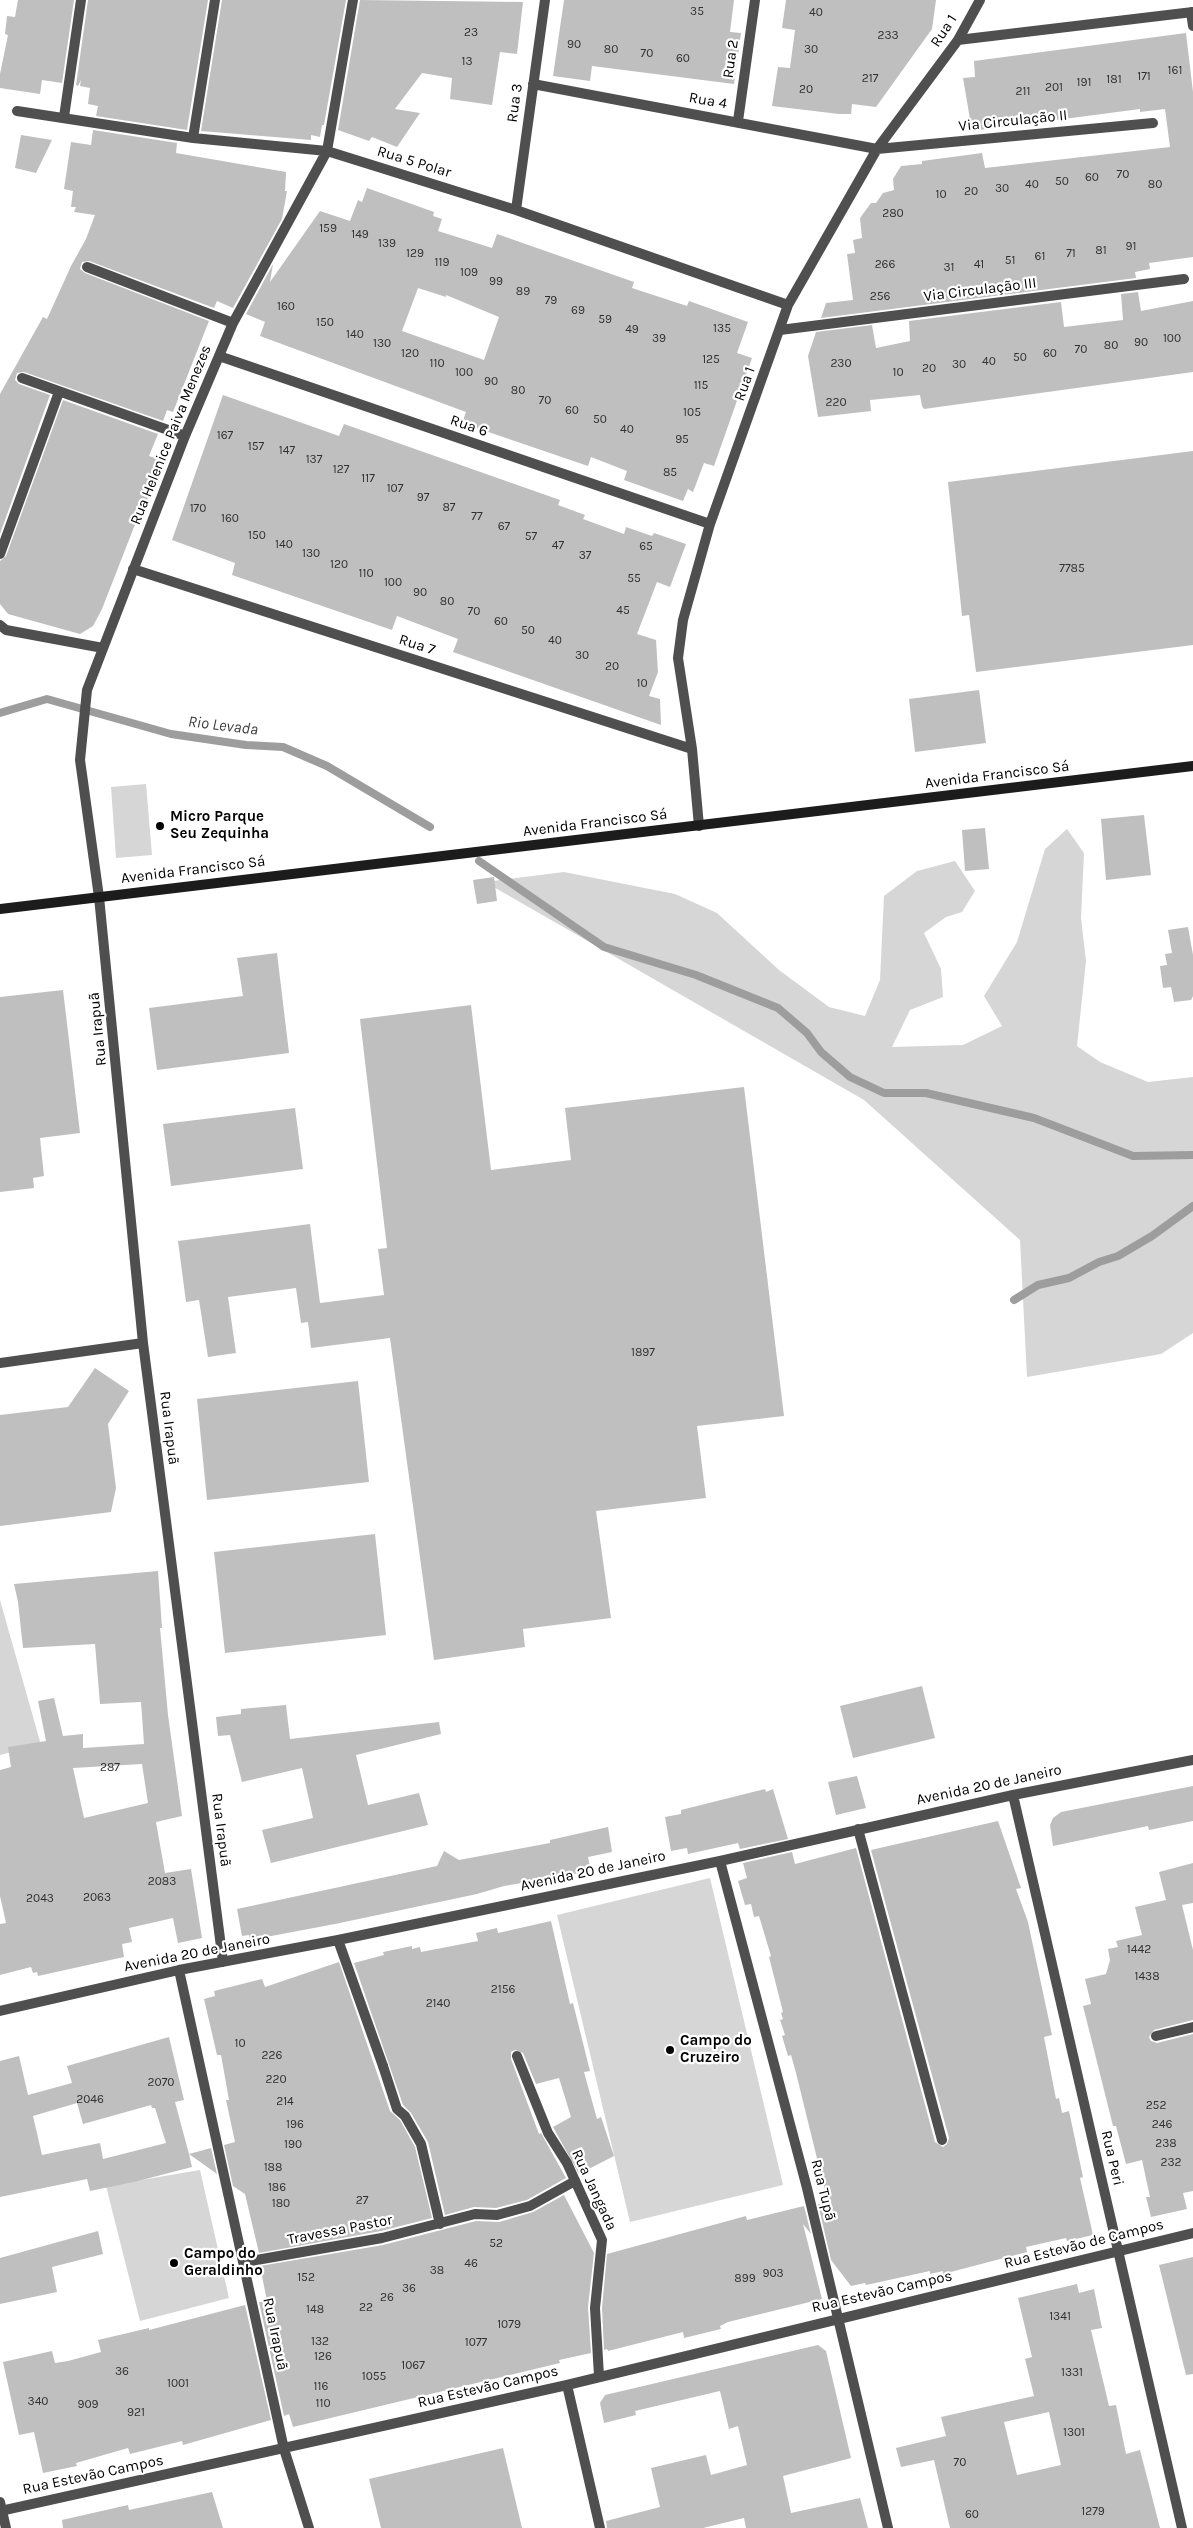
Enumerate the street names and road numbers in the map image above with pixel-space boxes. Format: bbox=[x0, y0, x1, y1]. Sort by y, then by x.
street label: Rua 1 bbox=[927, 11, 961, 51]
street label: Rua 2 bbox=[719, 39, 743, 79]
street label: Rua 3 bbox=[503, 82, 527, 124]
street label: Rua 4 bbox=[687, 89, 729, 113]
street label: Via Circulação II bbox=[958, 106, 1068, 136]
street label: Rua 5 Polar bbox=[375, 142, 453, 182]
street label: Via Circulação III bbox=[923, 274, 1037, 306]
street label: Rua Helenice Paiva Menezes bbox=[127, 342, 215, 528]
street label: Rua 1 bbox=[731, 364, 759, 404]
street label: Rua 6 bbox=[448, 411, 490, 441]
street label: Rua 7 bbox=[397, 631, 437, 659]
street label: Avenida Francisco Sá bbox=[924, 757, 1070, 793]
street label: Avenida Francisco Sá bbox=[522, 805, 668, 841]
street label: Avenida Francisco Sá bbox=[120, 852, 266, 888]
street label: Rua Irapuã bbox=[85, 991, 111, 1067]
street label: Rua Irapuã bbox=[156, 1390, 182, 1466]
street label: Avenida 20 de Janeiro bbox=[915, 1761, 1063, 1809]
street label: Rua Irapuã bbox=[208, 1792, 234, 1868]
street label: Avenida 20 de Janeiro bbox=[519, 1847, 667, 1895]
street label: Avenida 20 de Janeiro bbox=[123, 1930, 271, 1976]
street label: Rua Peri bbox=[1097, 2129, 1127, 2187]
street label: Rua Jangada bbox=[567, 2147, 621, 2233]
street label: Rua Tupã bbox=[807, 2157, 839, 2223]
street label: Travessa Pastor bbox=[286, 2211, 394, 2249]
street label: Rua Estevão de Campos bbox=[1002, 2215, 1166, 2273]
street label: Rua Estevão Campos bbox=[810, 2267, 954, 2317]
street label: Rua Irapuã bbox=[258, 2296, 292, 2372]
street label: Rua Estevão Campos bbox=[416, 2362, 560, 2412]
street label: Rua Estevão Campos bbox=[21, 2451, 165, 2499]

